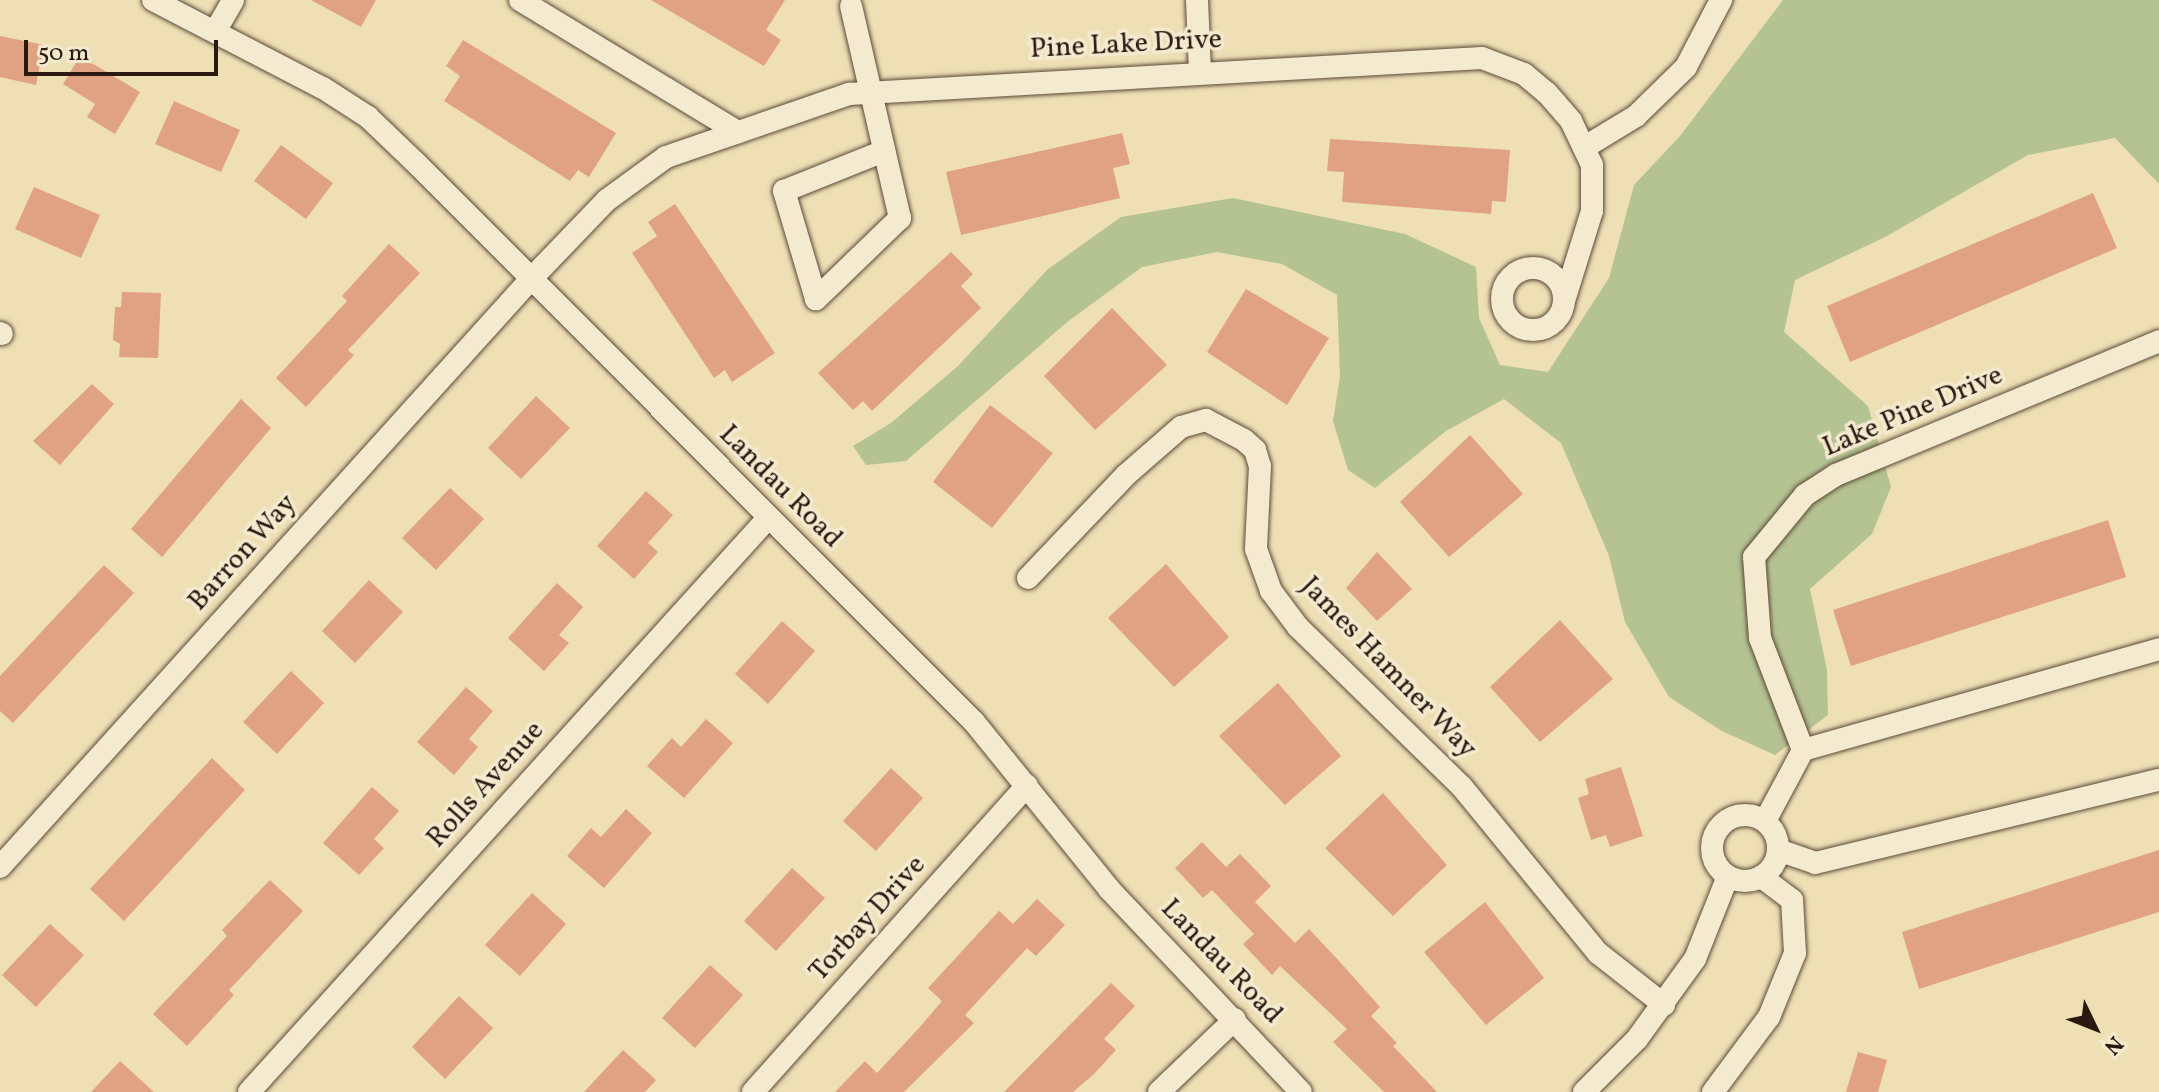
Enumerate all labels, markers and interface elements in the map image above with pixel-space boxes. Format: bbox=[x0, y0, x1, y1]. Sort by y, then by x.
street label: Pine Lake Drive bbox=[1029, 23, 1223, 67]
scale bar bbox=[28, 24, 222, 74]
text: 50 m bbox=[38, 37, 90, 71]
street label: Lake Pine Drive bbox=[1818, 359, 2008, 465]
street label: Landau Road bbox=[711, 418, 849, 556]
street label: Barron Way bbox=[182, 487, 304, 619]
street label: James Hamner Way bbox=[1292, 570, 1484, 766]
street label: Rolls Avenue bbox=[420, 715, 552, 855]
street label: Torbay Drive bbox=[802, 849, 934, 989]
street label: Landau Road bbox=[1153, 893, 1289, 1031]
north arrow bbox=[2055, 988, 2135, 1068]
text: N bbox=[2096, 1028, 2130, 1061]

